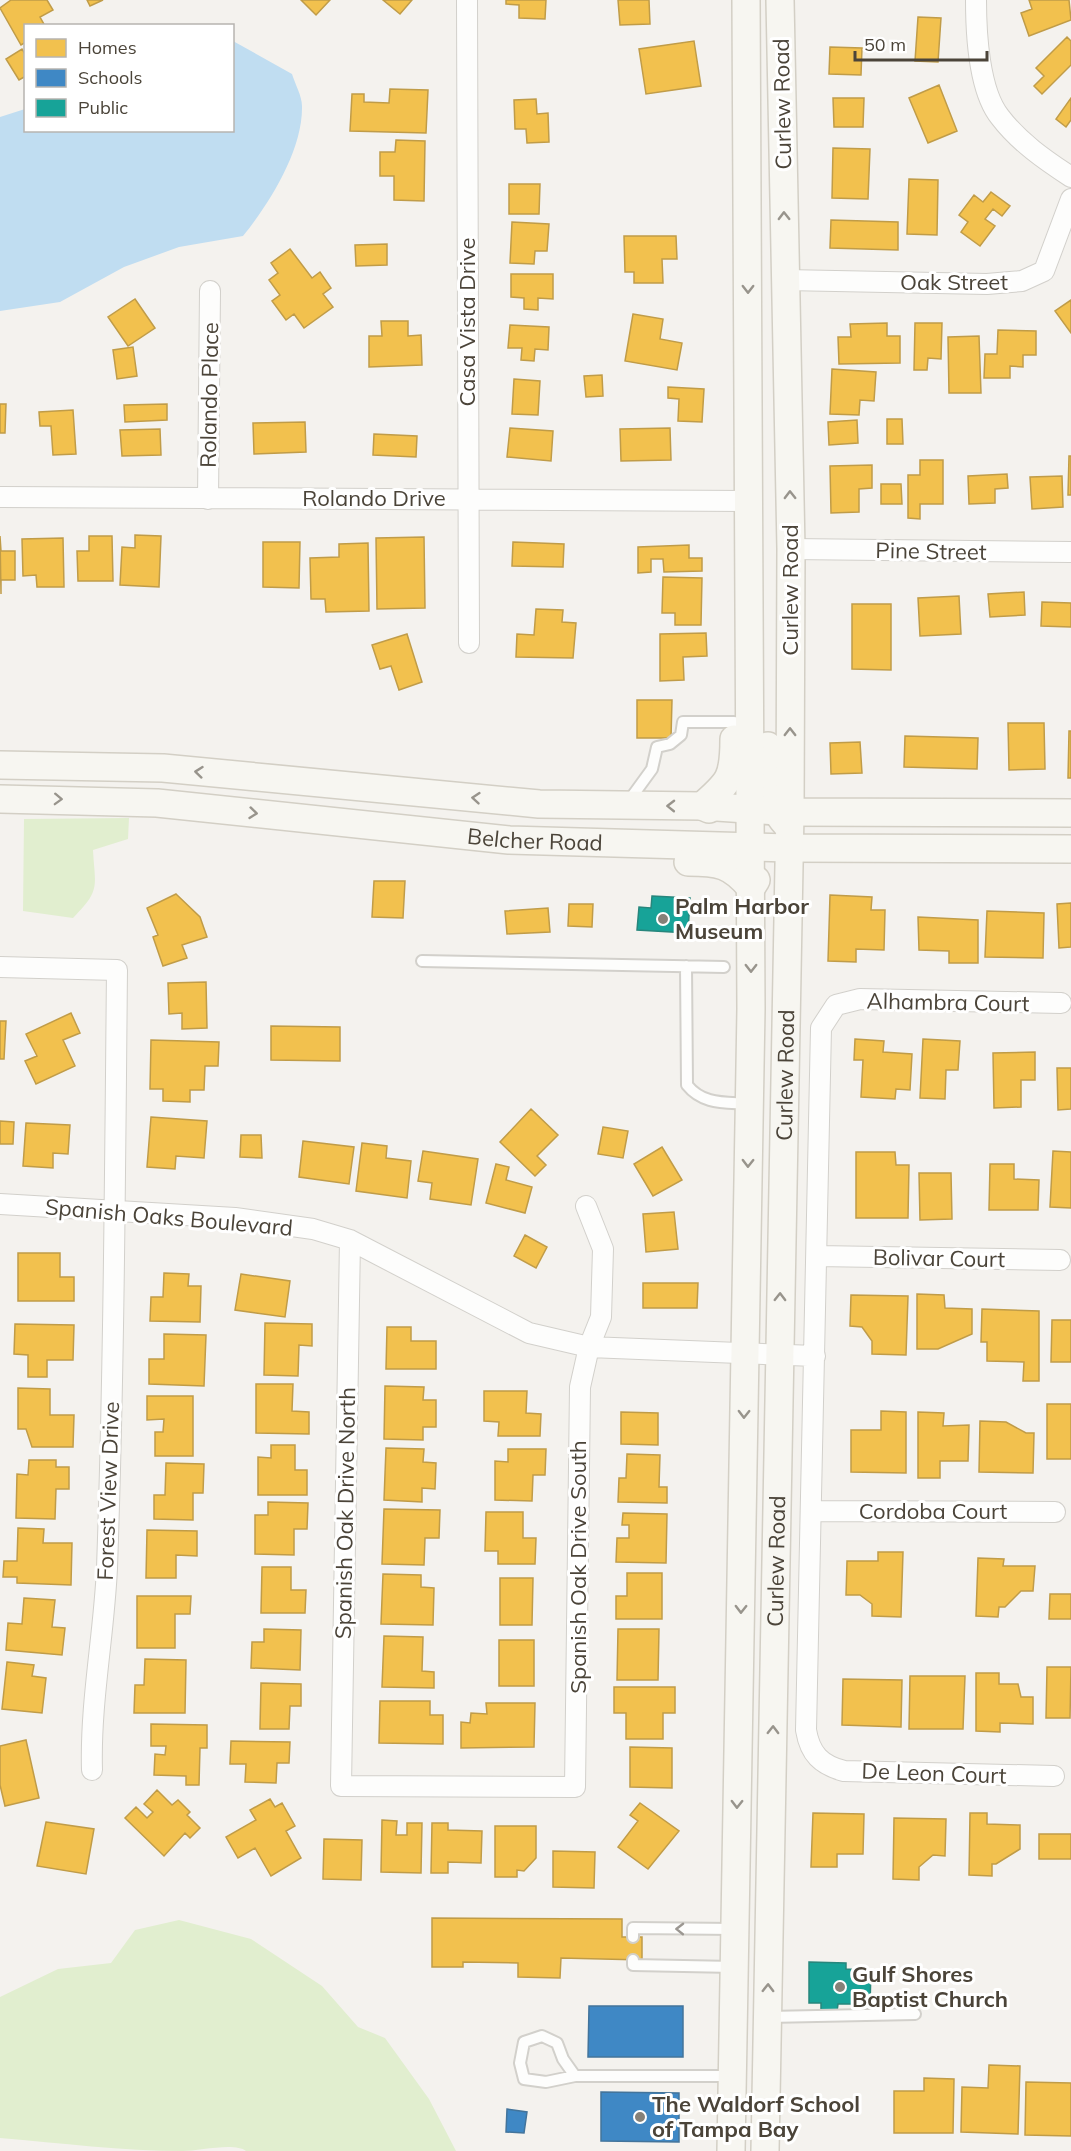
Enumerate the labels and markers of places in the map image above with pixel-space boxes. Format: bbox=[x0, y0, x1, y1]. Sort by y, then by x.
place label: Palm Harbor Museum bbox=[675, 892, 809, 945]
marker: Palm Harbor Museum bbox=[656, 912, 670, 926]
place label: Gulf Shores Baptist Church bbox=[852, 1960, 1008, 2013]
marker: Gulf Shores Baptist Church bbox=[833, 1980, 847, 1994]
place label: The Waldorf School of Tampa Bay bbox=[652, 2090, 860, 2143]
marker: The Waldorf School of Tampa Bay bbox=[633, 2110, 647, 2124]

